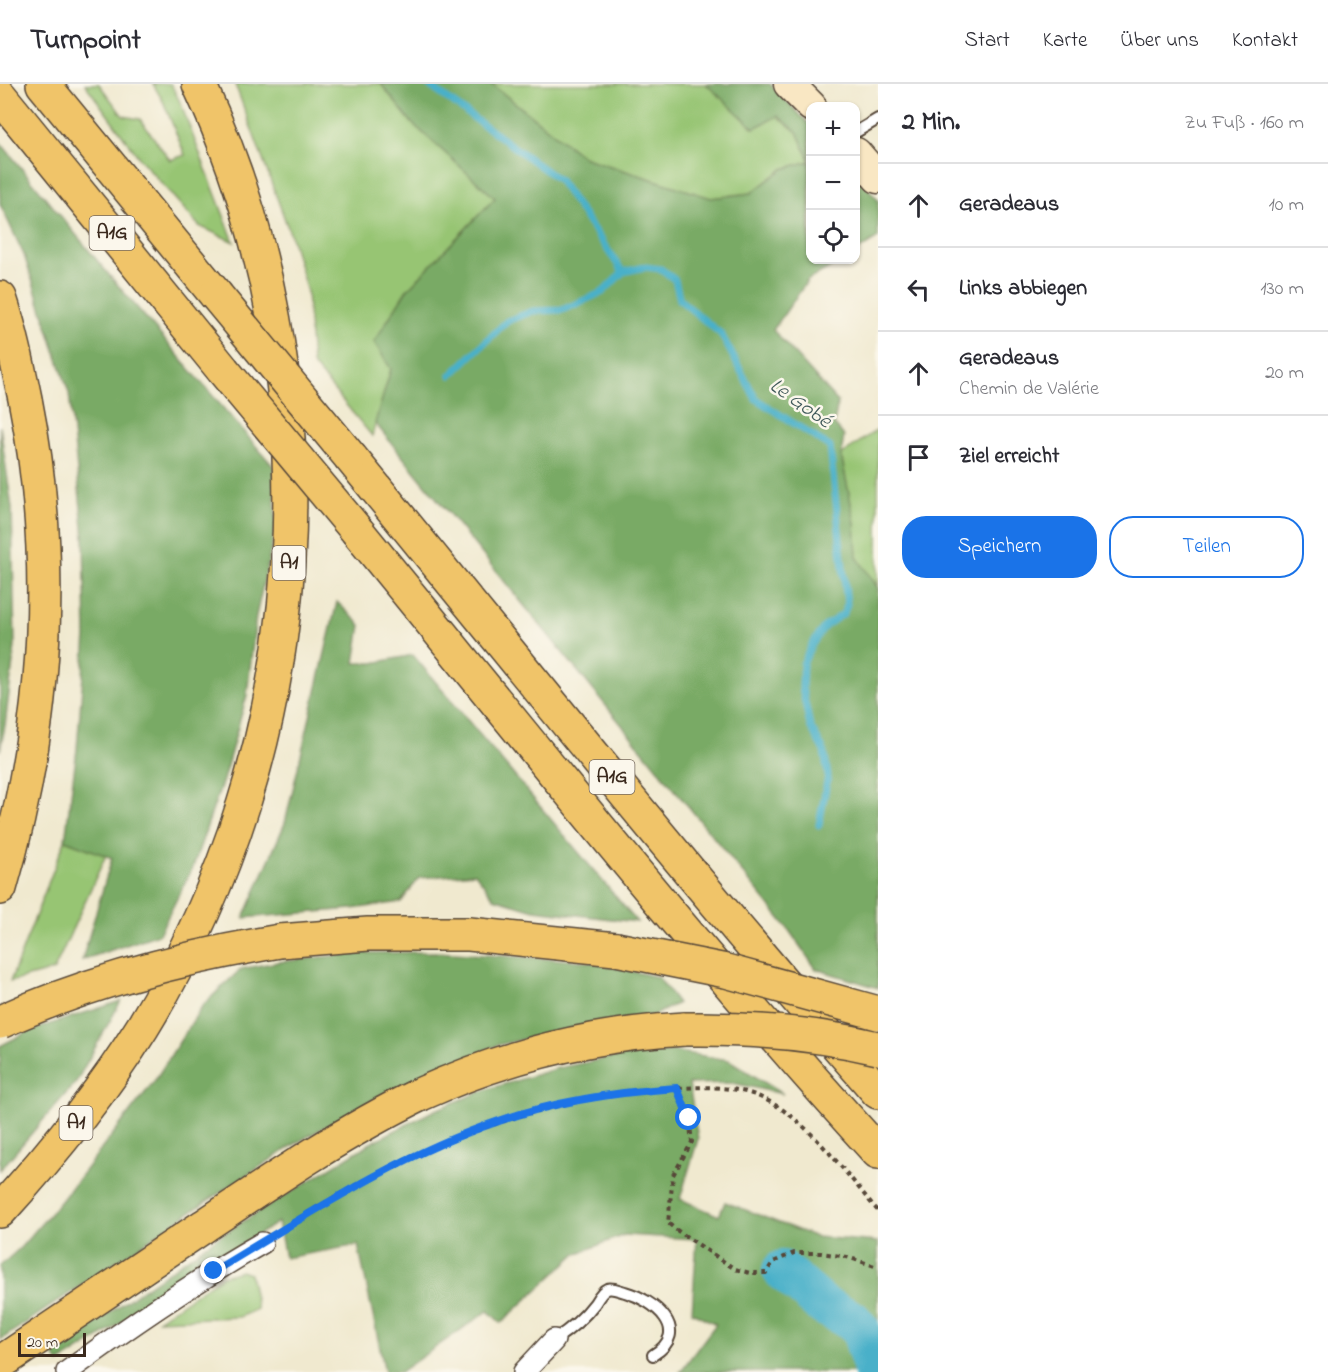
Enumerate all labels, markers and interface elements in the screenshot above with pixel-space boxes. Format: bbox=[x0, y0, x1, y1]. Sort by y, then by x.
text: Turnpoint bbox=[30, 21, 141, 62]
text: Start bbox=[964, 26, 1010, 56]
text: Karte bbox=[1043, 26, 1087, 56]
text: Über uns bbox=[1120, 26, 1199, 56]
text: Kontakt bbox=[1232, 26, 1298, 56]
map controls bbox=[806, 102, 860, 264]
button: + bbox=[806, 102, 860, 156]
text: 2 Min. bbox=[902, 104, 960, 142]
text: Zu Fuß · 160 m bbox=[1184, 109, 1304, 138]
button: − bbox=[806, 156, 860, 210]
icon: ahead bbox=[902, 189, 935, 222]
text: Geradeaus bbox=[959, 189, 1059, 221]
text: 10 m bbox=[1268, 191, 1304, 220]
button: locate bbox=[806, 210, 860, 264]
road number: A1G bbox=[90, 216, 134, 250]
icon: left bbox=[902, 273, 935, 306]
text: Links abbiegen bbox=[959, 273, 1087, 305]
text: 130 m bbox=[1260, 275, 1304, 304]
text: Geradeaus bbox=[959, 343, 1059, 375]
icon: ahead bbox=[902, 357, 935, 390]
text: 20 m bbox=[1265, 359, 1304, 388]
water label: Le Gobé bbox=[762, 371, 839, 438]
text: Chemin de Valérie bbox=[959, 375, 1099, 404]
icon: arrive bbox=[902, 441, 935, 474]
text: Ziel erreicht bbox=[959, 441, 1059, 473]
button: Speichern bbox=[902, 516, 1097, 578]
button: Teilen bbox=[1109, 516, 1304, 578]
road number: A1 bbox=[272, 546, 306, 580]
road number: A1G bbox=[590, 760, 634, 794]
route start bbox=[675, 1104, 701, 1130]
road number: A1 bbox=[60, 1106, 92, 1140]
route end bbox=[200, 1257, 226, 1283]
scale bar bbox=[18, 1330, 86, 1358]
text: 20 m bbox=[27, 1331, 58, 1355]

